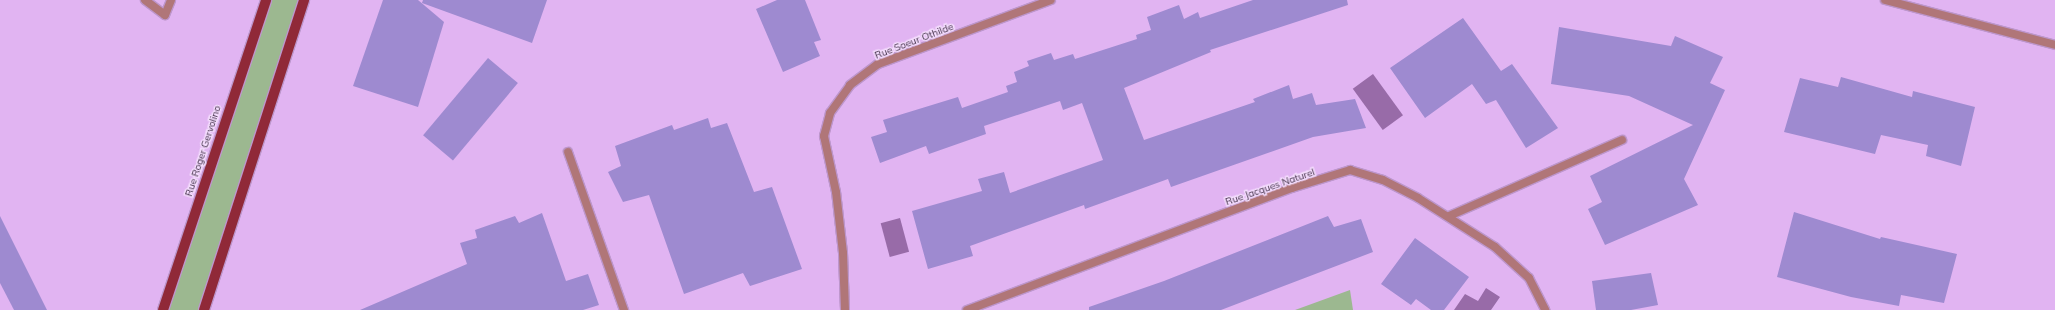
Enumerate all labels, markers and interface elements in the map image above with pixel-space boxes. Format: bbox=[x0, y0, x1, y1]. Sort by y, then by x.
street label: Rue Soeur Othilde bbox=[873, 20, 955, 62]
street label: Rue Roger Gervolino bbox=[183, 104, 223, 198]
street label: Rue Jacques Naturel bbox=[1224, 166, 1316, 208]

